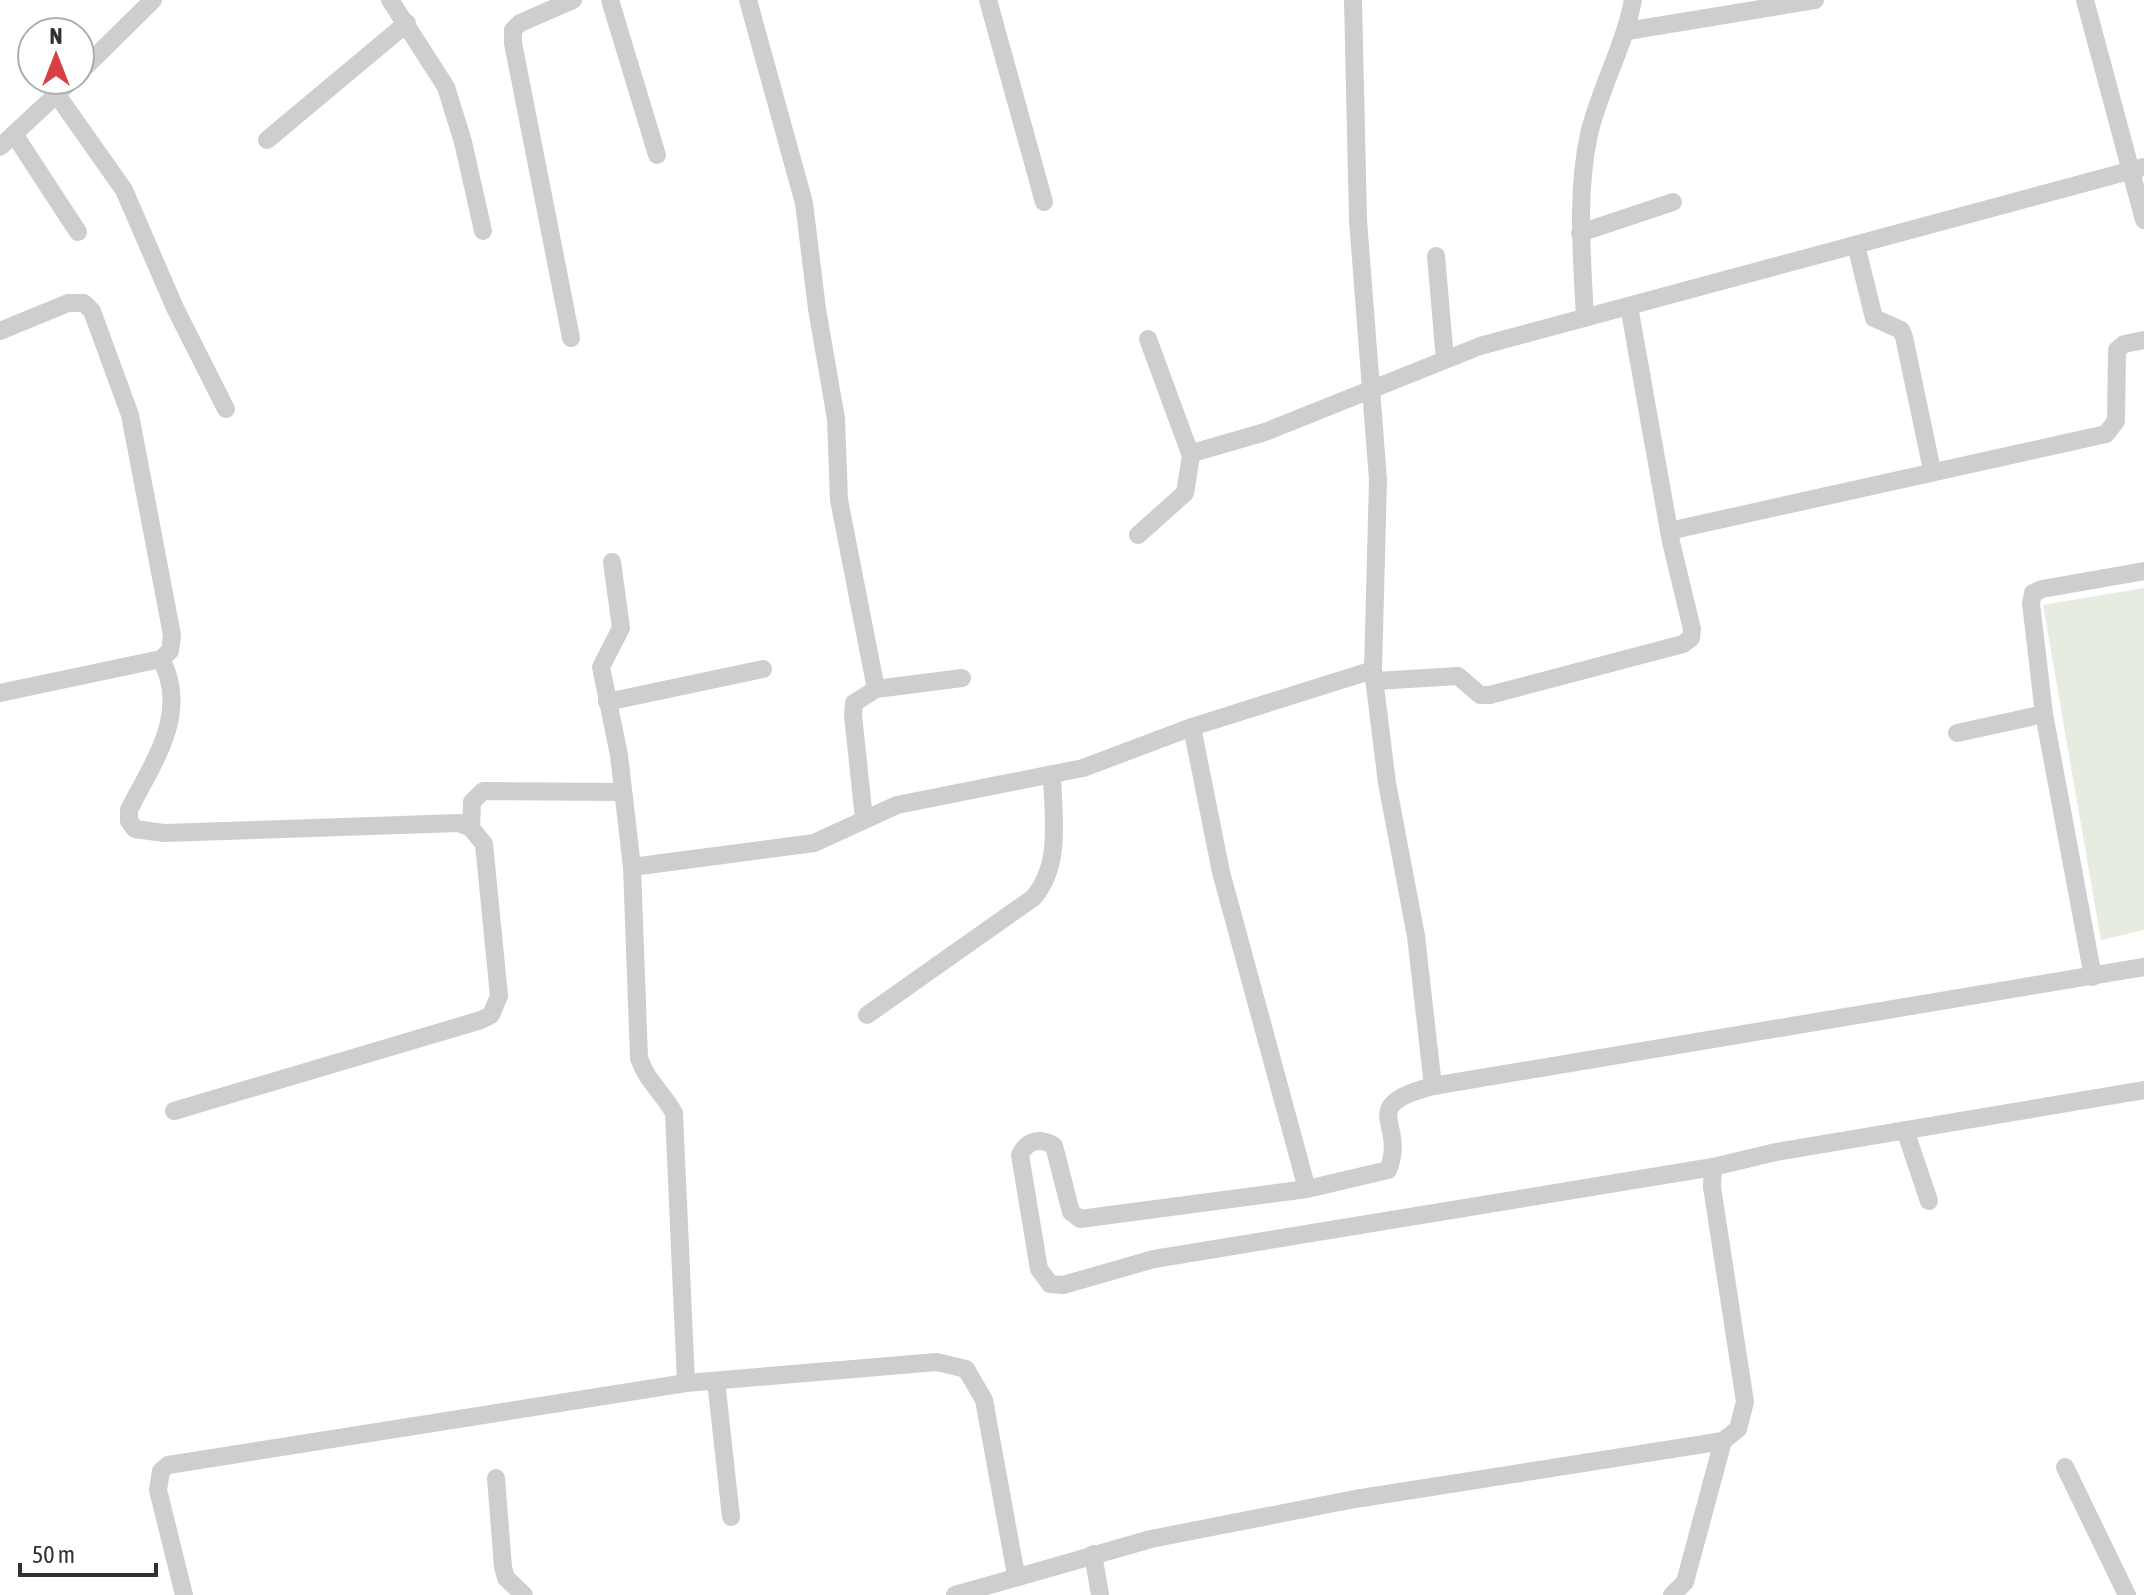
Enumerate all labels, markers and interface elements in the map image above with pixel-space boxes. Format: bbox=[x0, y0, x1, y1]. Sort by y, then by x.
north arrow bbox=[16, 16, 96, 96]
text: N bbox=[50, 23, 62, 49]
scale bar bbox=[20, 1527, 156, 1577]
text: 50 m bbox=[32, 1541, 75, 1568]

